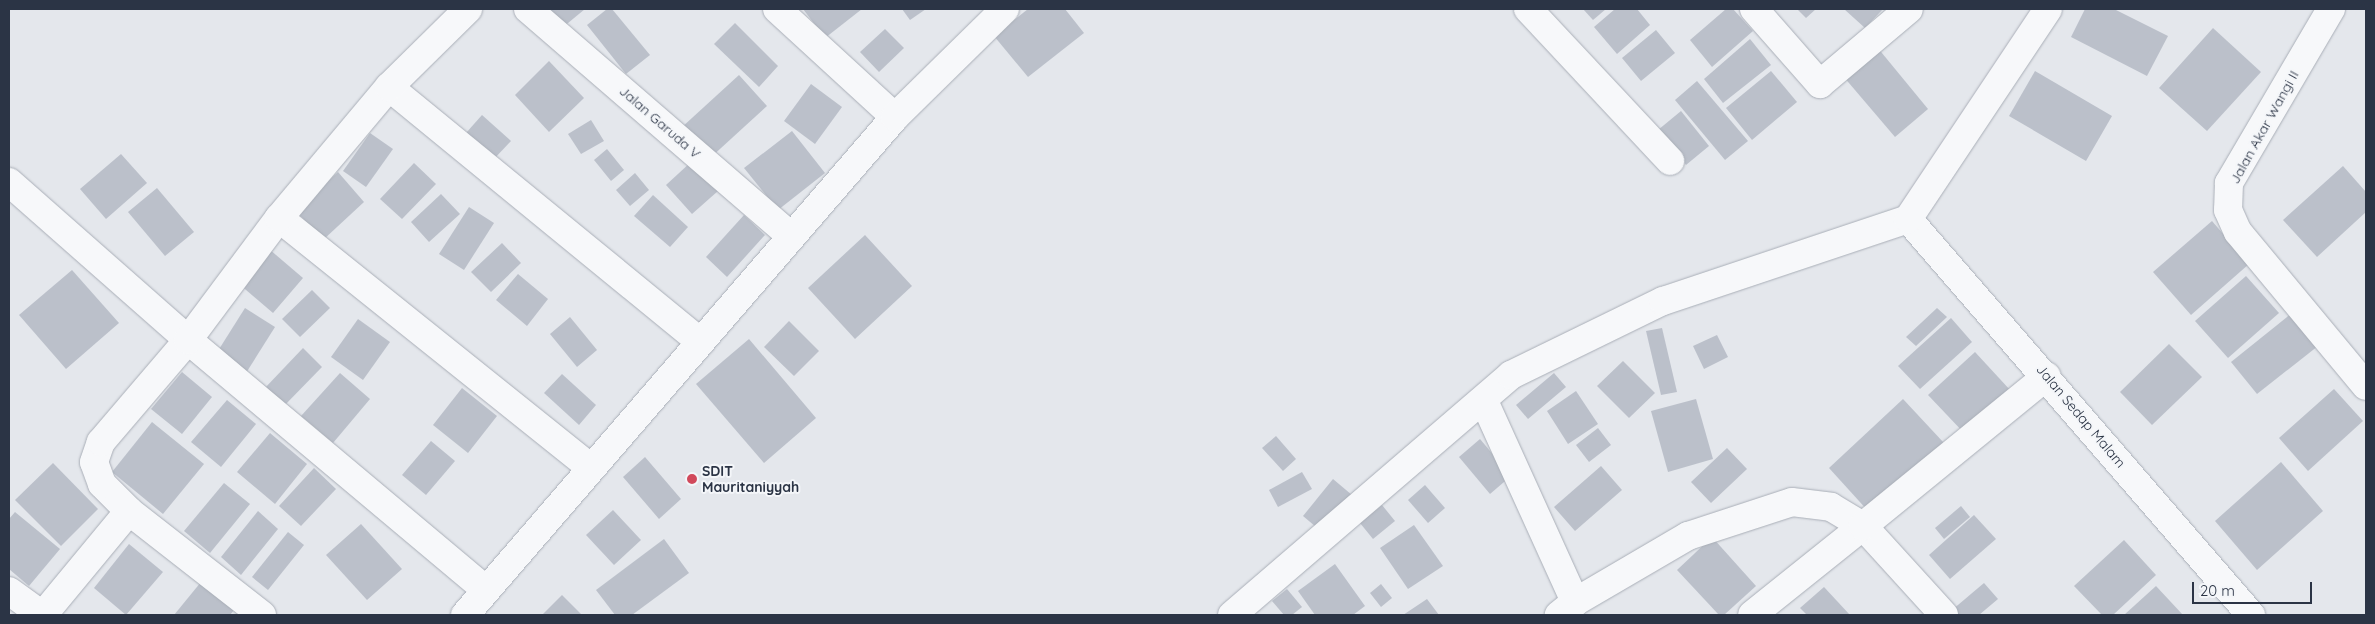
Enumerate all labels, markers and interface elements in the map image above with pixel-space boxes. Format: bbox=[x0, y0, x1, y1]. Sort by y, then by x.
street label: Jalan Akar Wangi II bbox=[2226, 67, 2302, 187]
street label: Jalan Garuda V bbox=[616, 82, 704, 162]
street label: Jalan Sedap Malam bbox=[2033, 361, 2129, 471]
place label: SDIT Mauritaniyyah bbox=[702, 463, 799, 496]
marker: SDIT Mauritaniyyah bbox=[686, 473, 698, 485]
scale bar bbox=[2195, 572, 2315, 604]
text: 20 m bbox=[2200, 581, 2235, 600]

